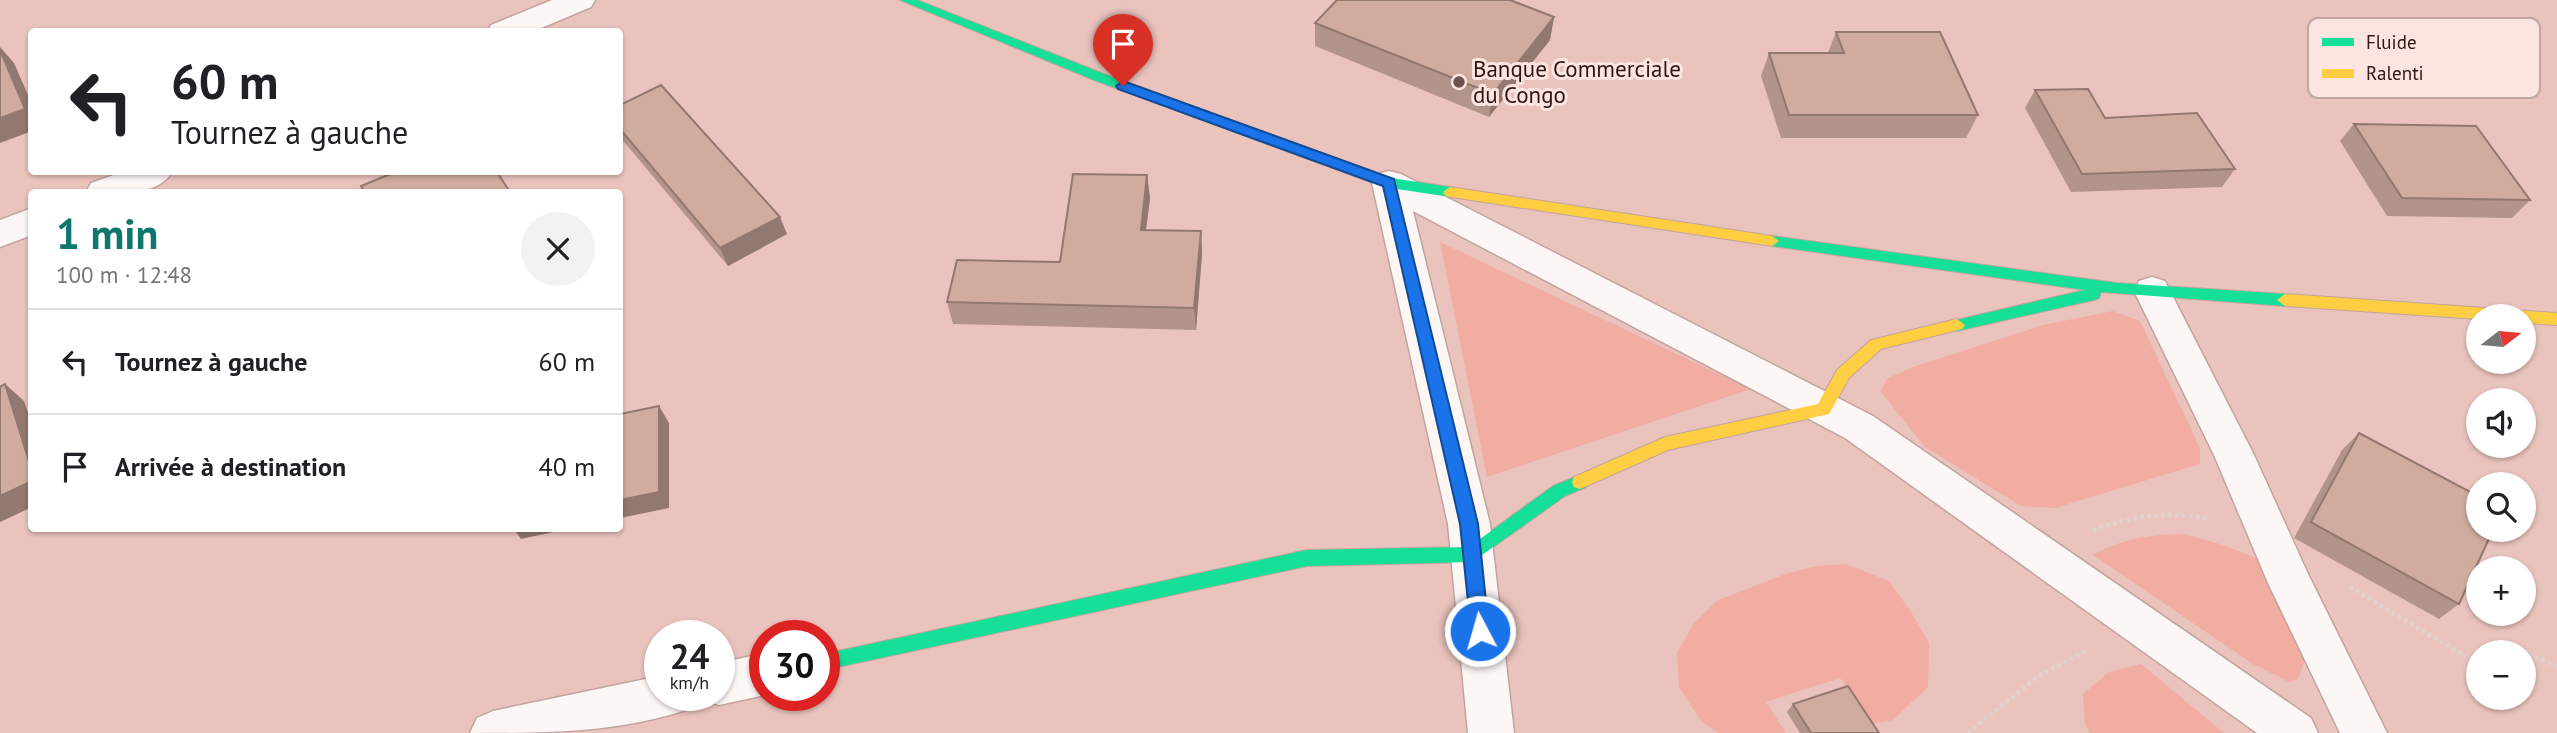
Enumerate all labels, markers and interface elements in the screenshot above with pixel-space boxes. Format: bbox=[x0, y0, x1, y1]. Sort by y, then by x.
pin bbox=[1093, 14, 1153, 86]
legend bbox=[2308, 18, 2540, 98]
icon: arrive bbox=[1104, 25, 1142, 63]
text: Fluide bbox=[2366, 30, 2417, 54]
text: 60 m bbox=[171, 49, 278, 113]
place label: Banque Commerciale du Congo bbox=[1473, 54, 1681, 109]
icon: left bbox=[56, 56, 147, 147]
text: Ralenti bbox=[2366, 61, 2424, 85]
marker: Banque Commerciale du Congo bbox=[1451, 74, 1467, 90]
text: Tournez à gauche bbox=[171, 111, 408, 153]
text: 1 min bbox=[56, 206, 158, 261]
button: close bbox=[521, 212, 595, 286]
text: 100 m · 12:48 bbox=[56, 260, 192, 289]
north arrow bbox=[2466, 304, 2536, 374]
map controls bbox=[2466, 304, 2536, 710]
icon: left bbox=[56, 343, 94, 381]
text: Tournez à gauche bbox=[115, 345, 307, 378]
text: 60 m bbox=[539, 345, 595, 378]
button: sound bbox=[2466, 388, 2536, 458]
icon: arrive bbox=[56, 448, 94, 486]
text: Arrivée à destination bbox=[115, 450, 346, 483]
text: 40 m bbox=[539, 450, 595, 483]
button: search bbox=[2466, 472, 2536, 542]
button: + bbox=[2466, 556, 2536, 626]
position arrow bbox=[1443, 594, 1517, 668]
speed limit sign: 30 bbox=[749, 620, 840, 711]
text: 24 bbox=[670, 633, 709, 679]
button: − bbox=[2466, 640, 2536, 710]
text: km/h bbox=[670, 671, 709, 694]

